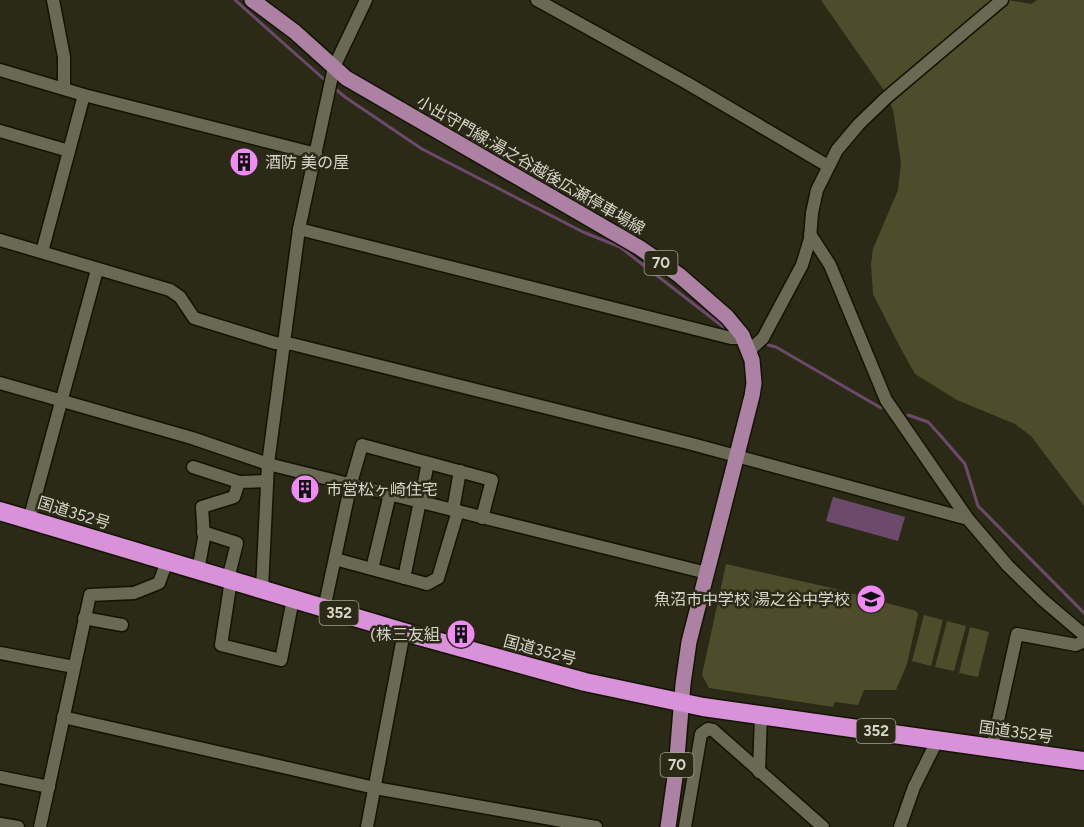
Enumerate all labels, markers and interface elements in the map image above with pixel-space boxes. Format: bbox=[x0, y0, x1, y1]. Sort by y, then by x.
street label: 小出守門線;湯之谷越後広瀬停車場線 bbox=[414, 92, 648, 238]
building icon: 酒防 美の屋 bbox=[228, 146, 260, 178]
place label: 酒防 美の屋 bbox=[265, 153, 349, 172]
road number: 70 bbox=[644, 251, 678, 275]
building icon: 市営松ヶ崎住宅 bbox=[289, 473, 321, 505]
place label: 市営松ヶ崎住宅 bbox=[326, 480, 438, 499]
street label: 国道352号 bbox=[35, 493, 113, 533]
school or university icon: 魚沼市中学校 湯之谷中学校 bbox=[855, 583, 887, 615]
place label: 魚沼市中学校 湯之谷中学校 bbox=[654, 590, 850, 609]
road number: 352 bbox=[320, 601, 358, 625]
building icon: (株三友組 bbox=[445, 618, 477, 650]
place label: (株三友組 bbox=[370, 625, 440, 644]
street label: 国道352号 bbox=[501, 631, 579, 669]
street label: 国道352号 bbox=[978, 717, 1054, 747]
road number: 352 bbox=[856, 719, 896, 743]
road number: 70 bbox=[660, 753, 694, 777]

